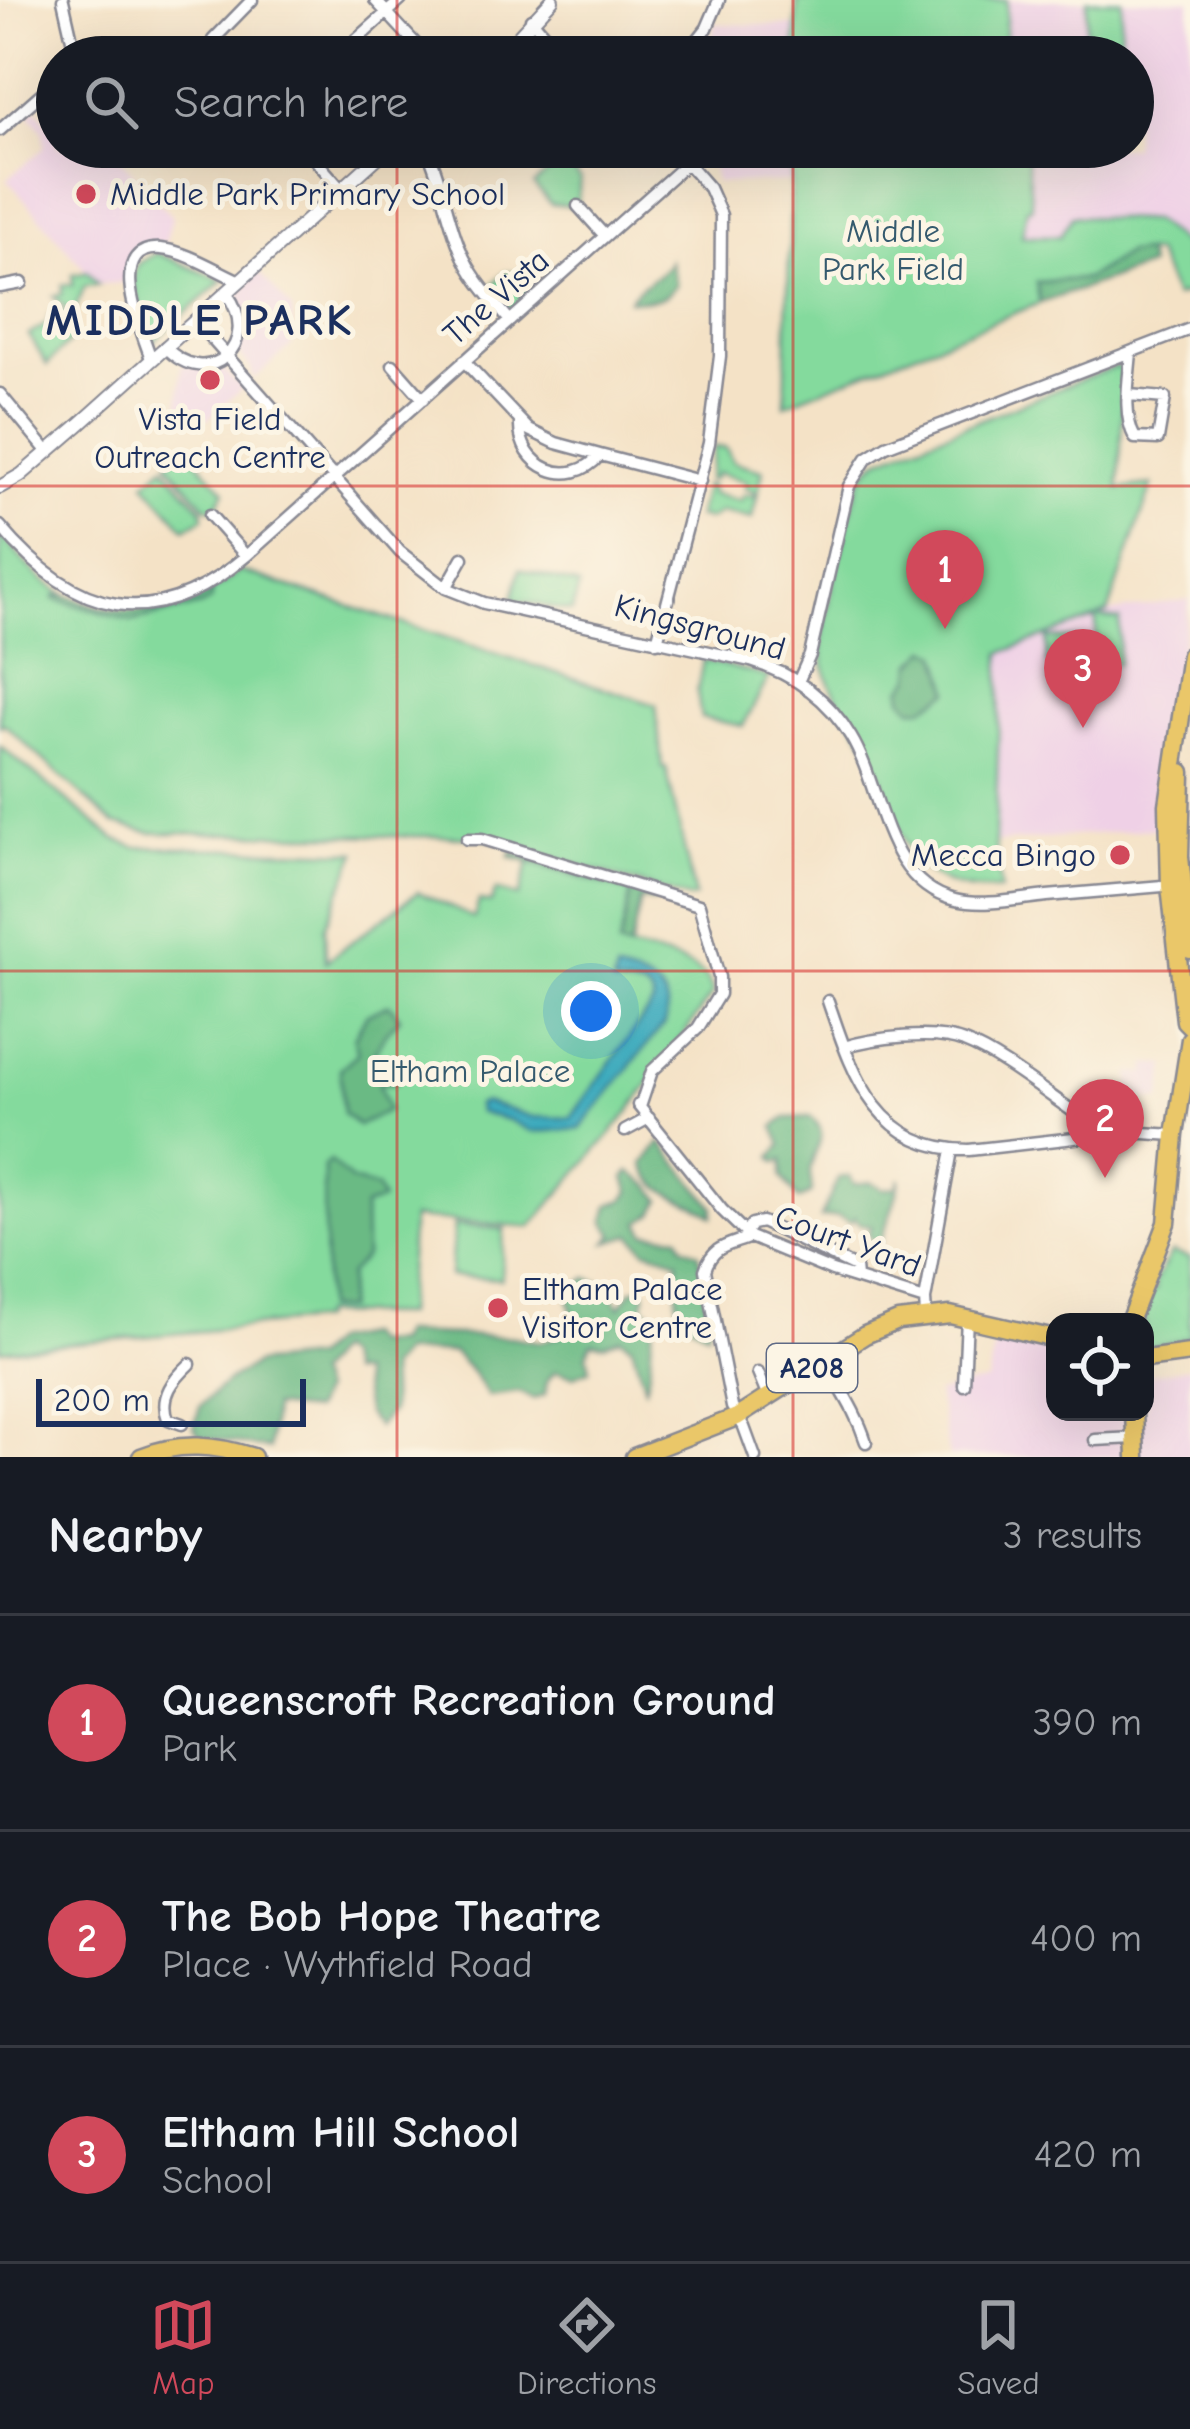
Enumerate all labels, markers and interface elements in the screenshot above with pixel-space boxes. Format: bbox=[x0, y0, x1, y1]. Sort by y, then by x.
search box bbox=[36, 36, 1154, 168]
icon: search bbox=[78, 69, 144, 135]
text: Search here bbox=[174, 76, 408, 128]
place label: Middle Park Primary School bbox=[110, 175, 505, 213]
marker: Middle Park Primary School bbox=[73, 181, 99, 207]
park label: Middle Park Field bbox=[822, 212, 964, 288]
street label: The Vista bbox=[436, 241, 556, 353]
district label: MIDDLE PARK bbox=[46, 294, 354, 346]
marker: Vista Field Outreach Centre bbox=[197, 367, 223, 393]
place label: Vista Field Outreach Centre bbox=[94, 400, 326, 476]
pin: 1 bbox=[906, 530, 984, 629]
street label: Kingsground bbox=[610, 586, 790, 668]
pin: 3 bbox=[1044, 629, 1122, 728]
place label: Mecca Bingo bbox=[911, 836, 1096, 874]
marker: Mecca Bingo bbox=[1107, 842, 1133, 868]
your location bbox=[561, 981, 621, 1041]
park label: Eltham Palace bbox=[370, 1052, 570, 1090]
pin: 2 bbox=[1066, 1079, 1144, 1178]
street label: Court Yard bbox=[770, 1197, 926, 1285]
place label: Eltham Palace Visitor Centre bbox=[522, 1270, 722, 1346]
marker: Eltham Palace Visitor Centre bbox=[485, 1295, 511, 1321]
map controls bbox=[1046, 1313, 1154, 1421]
button: locate bbox=[1046, 1313, 1154, 1421]
road number: A208 bbox=[767, 1344, 857, 1392]
scale bar bbox=[36, 1373, 306, 1426]
text: 200 m bbox=[54, 1381, 150, 1419]
text: Nearby bbox=[48, 1506, 202, 1565]
text: 3 results bbox=[1003, 1513, 1142, 1558]
text: Queenscroft Recreation Ground bbox=[162, 1674, 776, 1726]
text: 1 bbox=[79, 1700, 95, 1745]
text: 390 m bbox=[1033, 1700, 1142, 1745]
text: Park bbox=[162, 1726, 237, 1771]
text: The Bob Hope Theatre bbox=[162, 1890, 601, 1942]
text: 2 bbox=[77, 1916, 97, 1961]
text: 400 m bbox=[1030, 1916, 1142, 1961]
text: Place · Wythfield Road bbox=[162, 1942, 533, 1987]
text: Eltham Hill School bbox=[162, 2106, 519, 2158]
text: 3 bbox=[77, 2132, 97, 2177]
text: 420 m bbox=[1034, 2132, 1142, 2177]
text: School bbox=[162, 2158, 273, 2203]
tab: Map bbox=[150, 2292, 216, 2402]
tab: Directions bbox=[517, 2292, 657, 2402]
tab: Saved bbox=[957, 2292, 1040, 2402]

